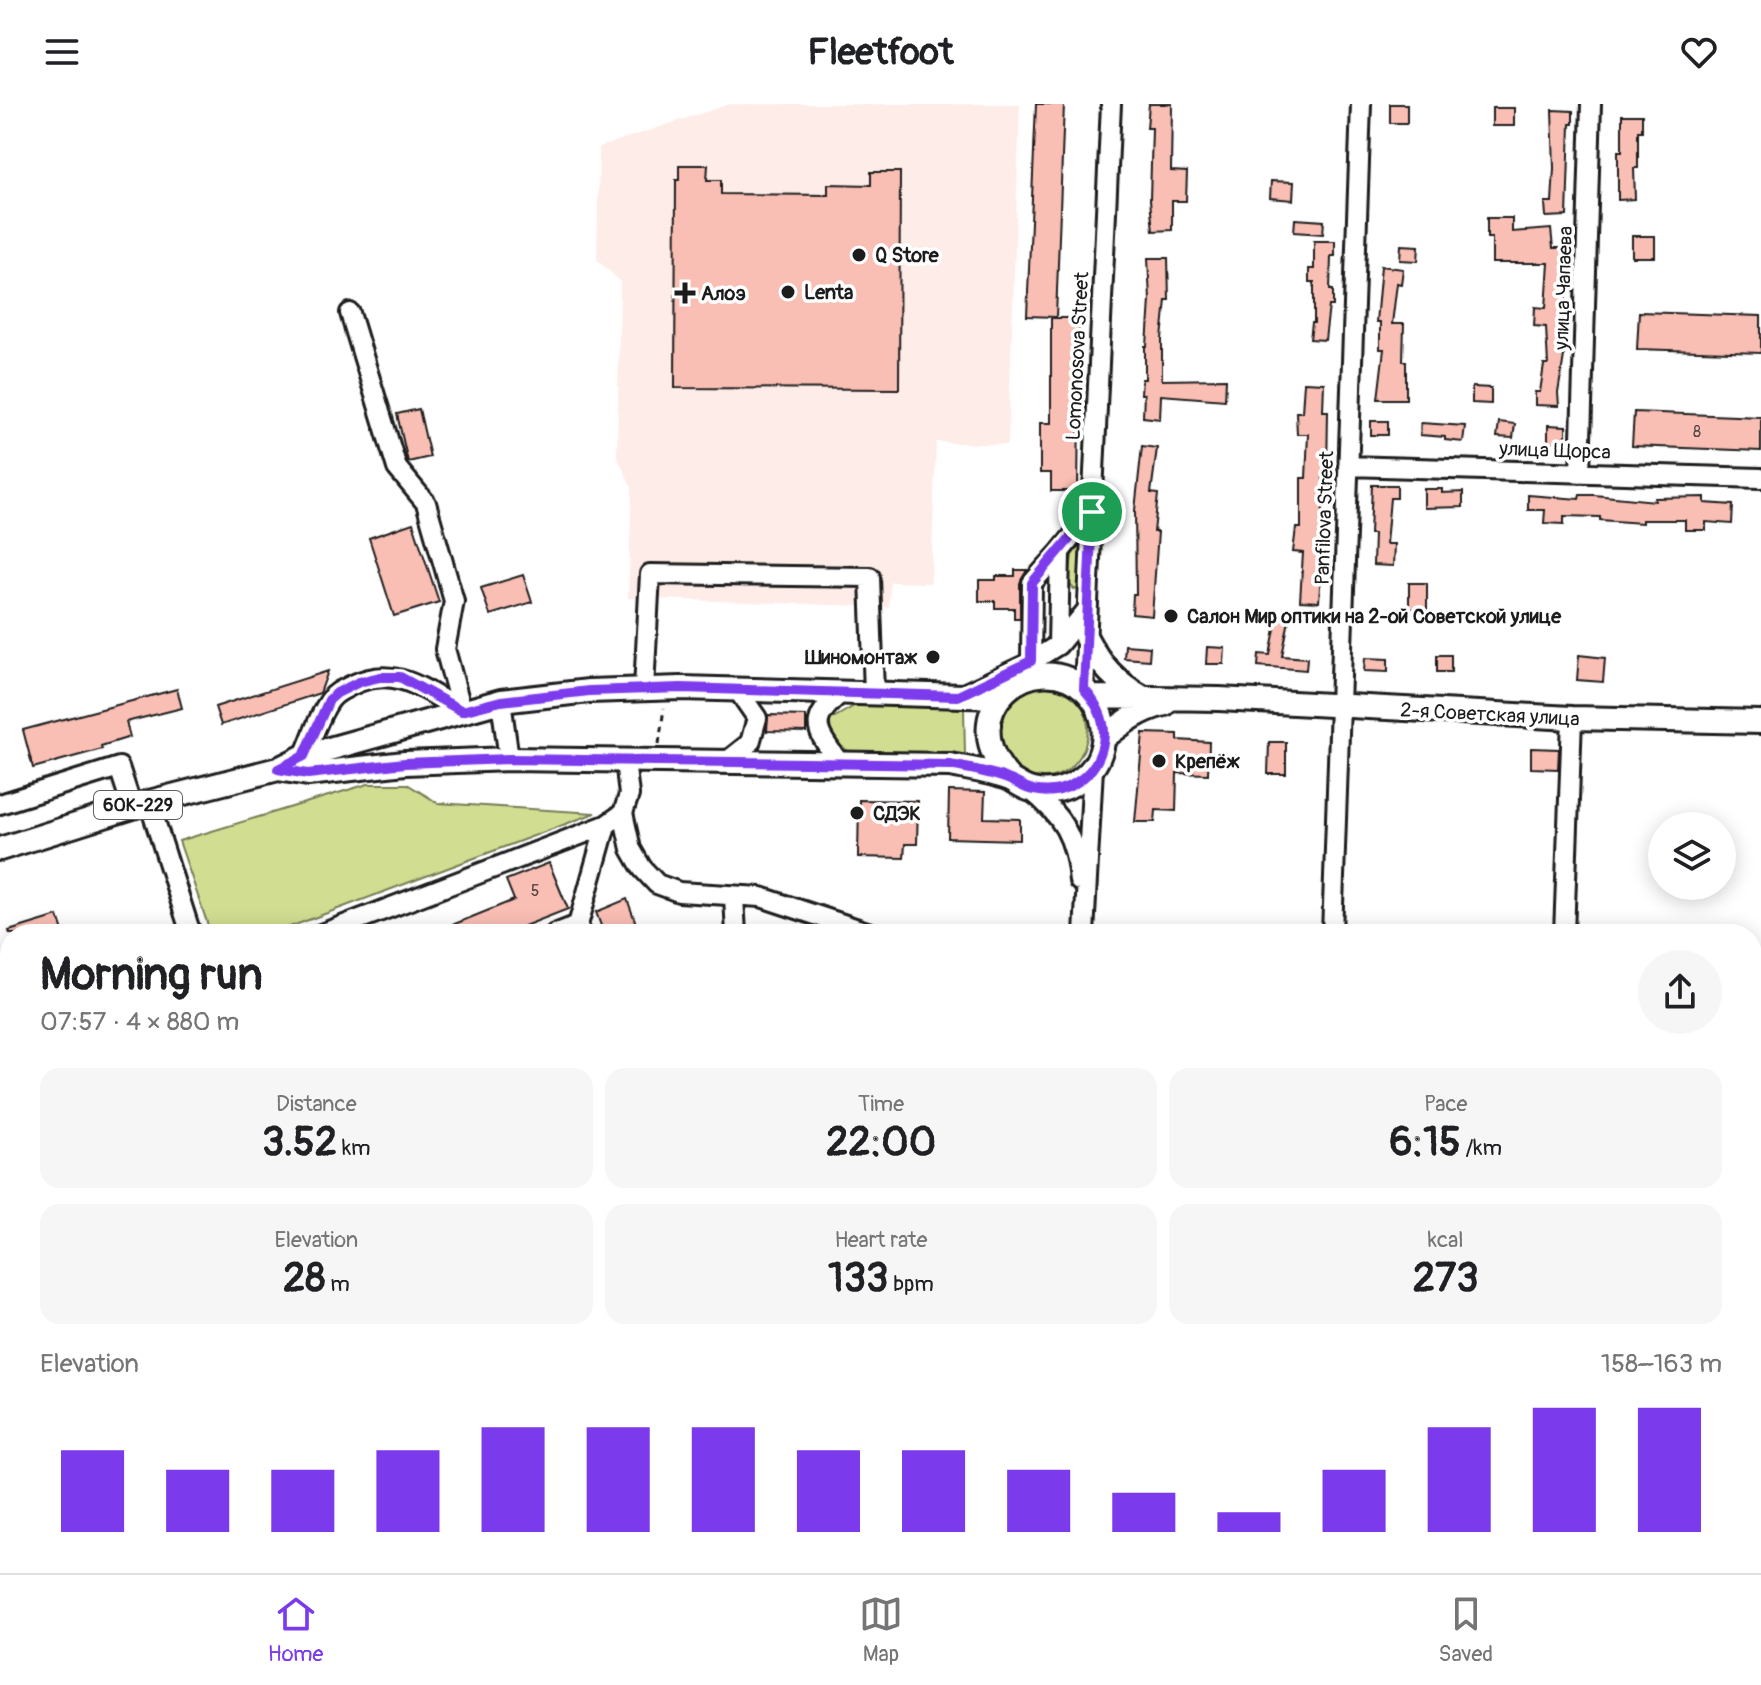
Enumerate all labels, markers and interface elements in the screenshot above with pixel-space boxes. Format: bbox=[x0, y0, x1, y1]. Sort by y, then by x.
icon: menu bbox=[40, 30, 84, 74]
text: Fleetfoot bbox=[808, 30, 953, 75]
icon: heart bbox=[1677, 30, 1721, 74]
street label: улица Чапаева bbox=[1549, 226, 1578, 351]
place label: Q Store bbox=[875, 243, 940, 268]
marker: Q Store bbox=[850, 246, 868, 264]
street label: Lomonosova Street bbox=[1061, 270, 1094, 441]
place label: Lenta bbox=[804, 280, 853, 305]
place label: Алоэ bbox=[701, 281, 746, 306]
marker: Lenta bbox=[779, 283, 797, 301]
marker: Алоэ bbox=[676, 284, 694, 302]
house number: 8 bbox=[1693, 422, 1701, 442]
street label: улица Щорса bbox=[1498, 436, 1611, 465]
street label: Panfilova Street bbox=[1310, 450, 1339, 586]
pin bbox=[1058, 478, 1126, 546]
icon: arrive bbox=[1070, 490, 1114, 534]
place label: Салон Мир оптики на 2-ой Советской улице bbox=[1187, 604, 1562, 629]
marker: Салон Мир оптики на 2-ой Советской улице bbox=[1162, 607, 1180, 625]
place label: Шиномонтаж bbox=[804, 645, 918, 670]
marker: Шиномонтаж bbox=[924, 648, 942, 666]
street label: 2-я Советская улица bbox=[1400, 697, 1580, 732]
place label: Крепёж bbox=[1175, 749, 1241, 774]
marker: Крепёж bbox=[1150, 752, 1168, 770]
road number: 60К-229 bbox=[94, 791, 182, 819]
place label: СДЭК bbox=[873, 801, 921, 826]
marker: СДЭК bbox=[848, 804, 866, 822]
map controls bbox=[1648, 812, 1736, 900]
button: layers bbox=[1648, 812, 1736, 900]
house number: 5 bbox=[531, 881, 539, 901]
text: Morning run bbox=[40, 948, 263, 1003]
button: share bbox=[1638, 950, 1722, 1034]
text: 07:57 · 4 × 880 m bbox=[40, 1006, 239, 1038]
text: Distance bbox=[276, 1090, 357, 1118]
text: Time bbox=[858, 1090, 904, 1118]
text: Pace bbox=[1424, 1090, 1467, 1118]
text: 3.52 bbox=[262, 1118, 337, 1167]
text: 22:00 bbox=[826, 1118, 936, 1167]
text: 6:15 bbox=[1389, 1118, 1461, 1167]
text: km bbox=[337, 1134, 371, 1162]
text: /km bbox=[1461, 1134, 1502, 1162]
text: Elevation bbox=[274, 1226, 358, 1254]
text: Heart rate bbox=[835, 1226, 927, 1254]
text: kcal bbox=[1428, 1226, 1464, 1254]
text: 28 bbox=[283, 1254, 325, 1303]
text: 133 bbox=[828, 1254, 888, 1303]
text: 273 bbox=[1413, 1254, 1479, 1303]
text: m bbox=[325, 1270, 350, 1298]
text: bpm bbox=[888, 1270, 934, 1298]
text: Elevation bbox=[40, 1348, 139, 1380]
text: 158–163 m bbox=[1601, 1348, 1722, 1380]
tab: Home bbox=[268, 1592, 323, 1668]
tab: Map bbox=[859, 1592, 903, 1668]
tab: Saved bbox=[1439, 1592, 1493, 1668]

